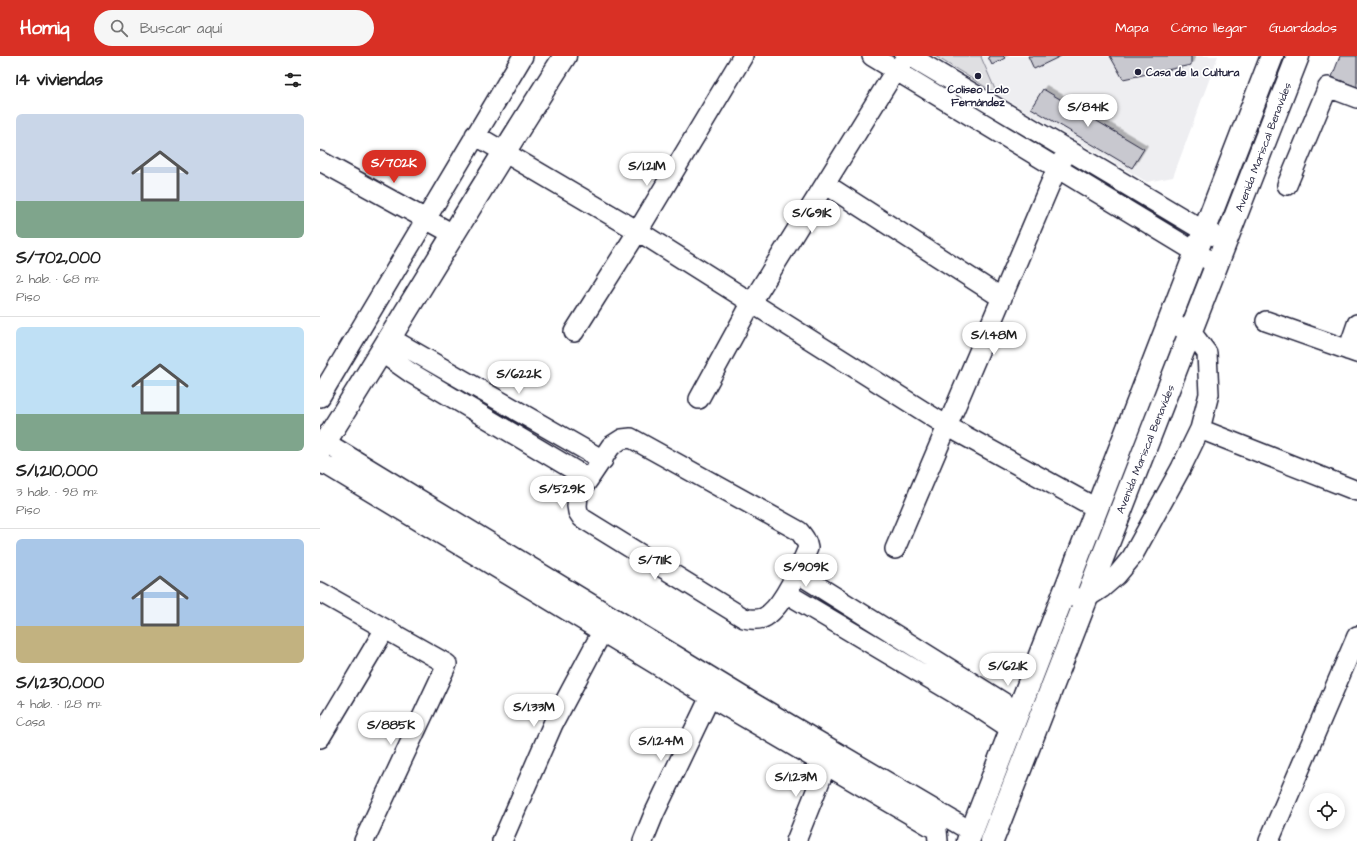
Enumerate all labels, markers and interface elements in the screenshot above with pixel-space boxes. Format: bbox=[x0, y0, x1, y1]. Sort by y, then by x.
search box bbox=[94, 10, 374, 46]
text: Homiq bbox=[20, 15, 70, 42]
icon: search bbox=[108, 17, 130, 39]
text: Buscar aquí bbox=[140, 18, 222, 39]
text: Mapa bbox=[1115, 18, 1149, 38]
text: Cómo llegar bbox=[1171, 18, 1247, 38]
text: Guardados bbox=[1269, 18, 1337, 38]
place label: Casa de la Cultura bbox=[1146, 65, 1240, 80]
marker: Casa de la Cultura bbox=[1133, 67, 1143, 77]
text: 14 viviendas bbox=[16, 68, 103, 92]
icon: filters bbox=[282, 69, 304, 91]
marker: Coliseo Lolo Fernández bbox=[973, 71, 983, 81]
street label: Avenida Mariscal Benavides bbox=[1232, 80, 1295, 214]
place label: Coliseo Lolo Fernández bbox=[947, 82, 1009, 110]
pin: S/841K bbox=[1055, 94, 1121, 128]
text: S/841K bbox=[1067, 98, 1109, 116]
icon: home bbox=[124, 140, 196, 212]
pin: S/702K bbox=[361, 150, 427, 184]
pin: S/1.21M bbox=[610, 153, 684, 187]
text: S/702K bbox=[371, 154, 417, 172]
text: S/1.21M bbox=[628, 157, 666, 175]
pin: S/691K bbox=[779, 200, 845, 234]
text: S/691K bbox=[792, 204, 832, 222]
text: S/702,000 bbox=[16, 246, 101, 270]
text: 2 hab. · 68 m² bbox=[16, 270, 100, 288]
text: Piso bbox=[16, 288, 40, 306]
pin: S/1.48M bbox=[957, 322, 1031, 356]
text: S/1.48M bbox=[971, 326, 1017, 344]
icon: home bbox=[124, 353, 196, 425]
pin: S/622K bbox=[486, 361, 552, 395]
text: S/622K bbox=[496, 365, 542, 383]
street label: Avenida Mariscal Benavides bbox=[1113, 382, 1178, 516]
text: S/1,210,000 bbox=[16, 459, 98, 483]
pin: S/529K bbox=[529, 476, 595, 510]
text: S/529K bbox=[539, 480, 585, 498]
text: 3 hab. · 98 m² bbox=[16, 483, 98, 501]
text: Piso bbox=[16, 501, 40, 519]
pin: S/711K bbox=[622, 547, 688, 581]
text: S/711K bbox=[638, 551, 672, 569]
pin: S/909K bbox=[773, 554, 839, 588]
text: S/909K bbox=[783, 558, 829, 576]
icon: home bbox=[124, 565, 196, 637]
pin: S/621K bbox=[975, 653, 1041, 687]
text: S/621K bbox=[988, 657, 1028, 675]
text: S/1,230,000 bbox=[16, 671, 104, 695]
pin: S/1.33M bbox=[497, 694, 571, 728]
text: 4 hab. · 128 m² bbox=[16, 695, 102, 713]
text: S/1.33M bbox=[513, 698, 555, 716]
pin: S/885K bbox=[358, 712, 424, 746]
text: Casa bbox=[16, 713, 45, 731]
text: S/885K bbox=[367, 716, 415, 734]
pin: S/1.24M bbox=[624, 728, 698, 762]
text: S/1.24M bbox=[639, 732, 683, 750]
pin: S/1.23M bbox=[759, 764, 833, 798]
text: S/1.23M bbox=[775, 768, 817, 786]
map controls bbox=[1309, 793, 1345, 829]
button: locate bbox=[1309, 793, 1345, 829]

